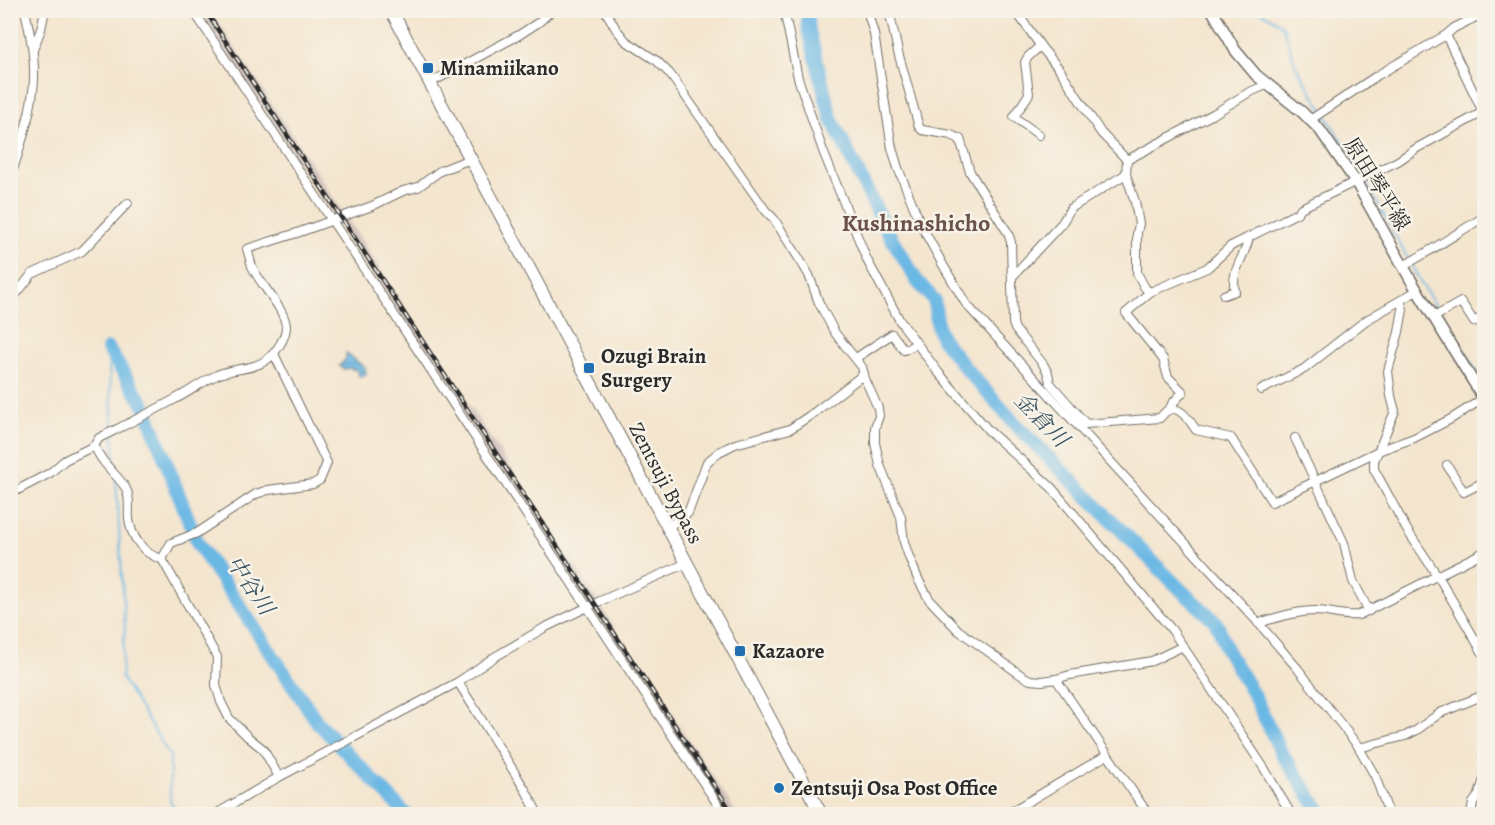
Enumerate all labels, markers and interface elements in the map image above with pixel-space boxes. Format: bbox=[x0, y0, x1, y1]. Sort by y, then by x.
place label: Minamiikano bbox=[440, 54, 559, 82]
marker: Minamiikano bbox=[421, 61, 435, 75]
street label: 原田琴平線 bbox=[1337, 132, 1417, 236]
district label: Kushinashicho bbox=[842, 207, 990, 239]
place label: Ozugi Brain Surgery bbox=[601, 342, 707, 394]
marker: Ozugi Brain Surgery bbox=[582, 361, 596, 375]
water label: 金倉川 bbox=[1008, 386, 1076, 455]
street label: Zentsuji Bypass bbox=[622, 417, 710, 549]
water label: 中谷川 bbox=[219, 550, 282, 623]
place label: Kazaore bbox=[752, 637, 825, 665]
marker: Kazaore bbox=[733, 644, 747, 658]
place label: Zentsuji Osa Post Office bbox=[791, 774, 998, 802]
marker: Zentsuji Osa Post Office bbox=[772, 781, 786, 795]

